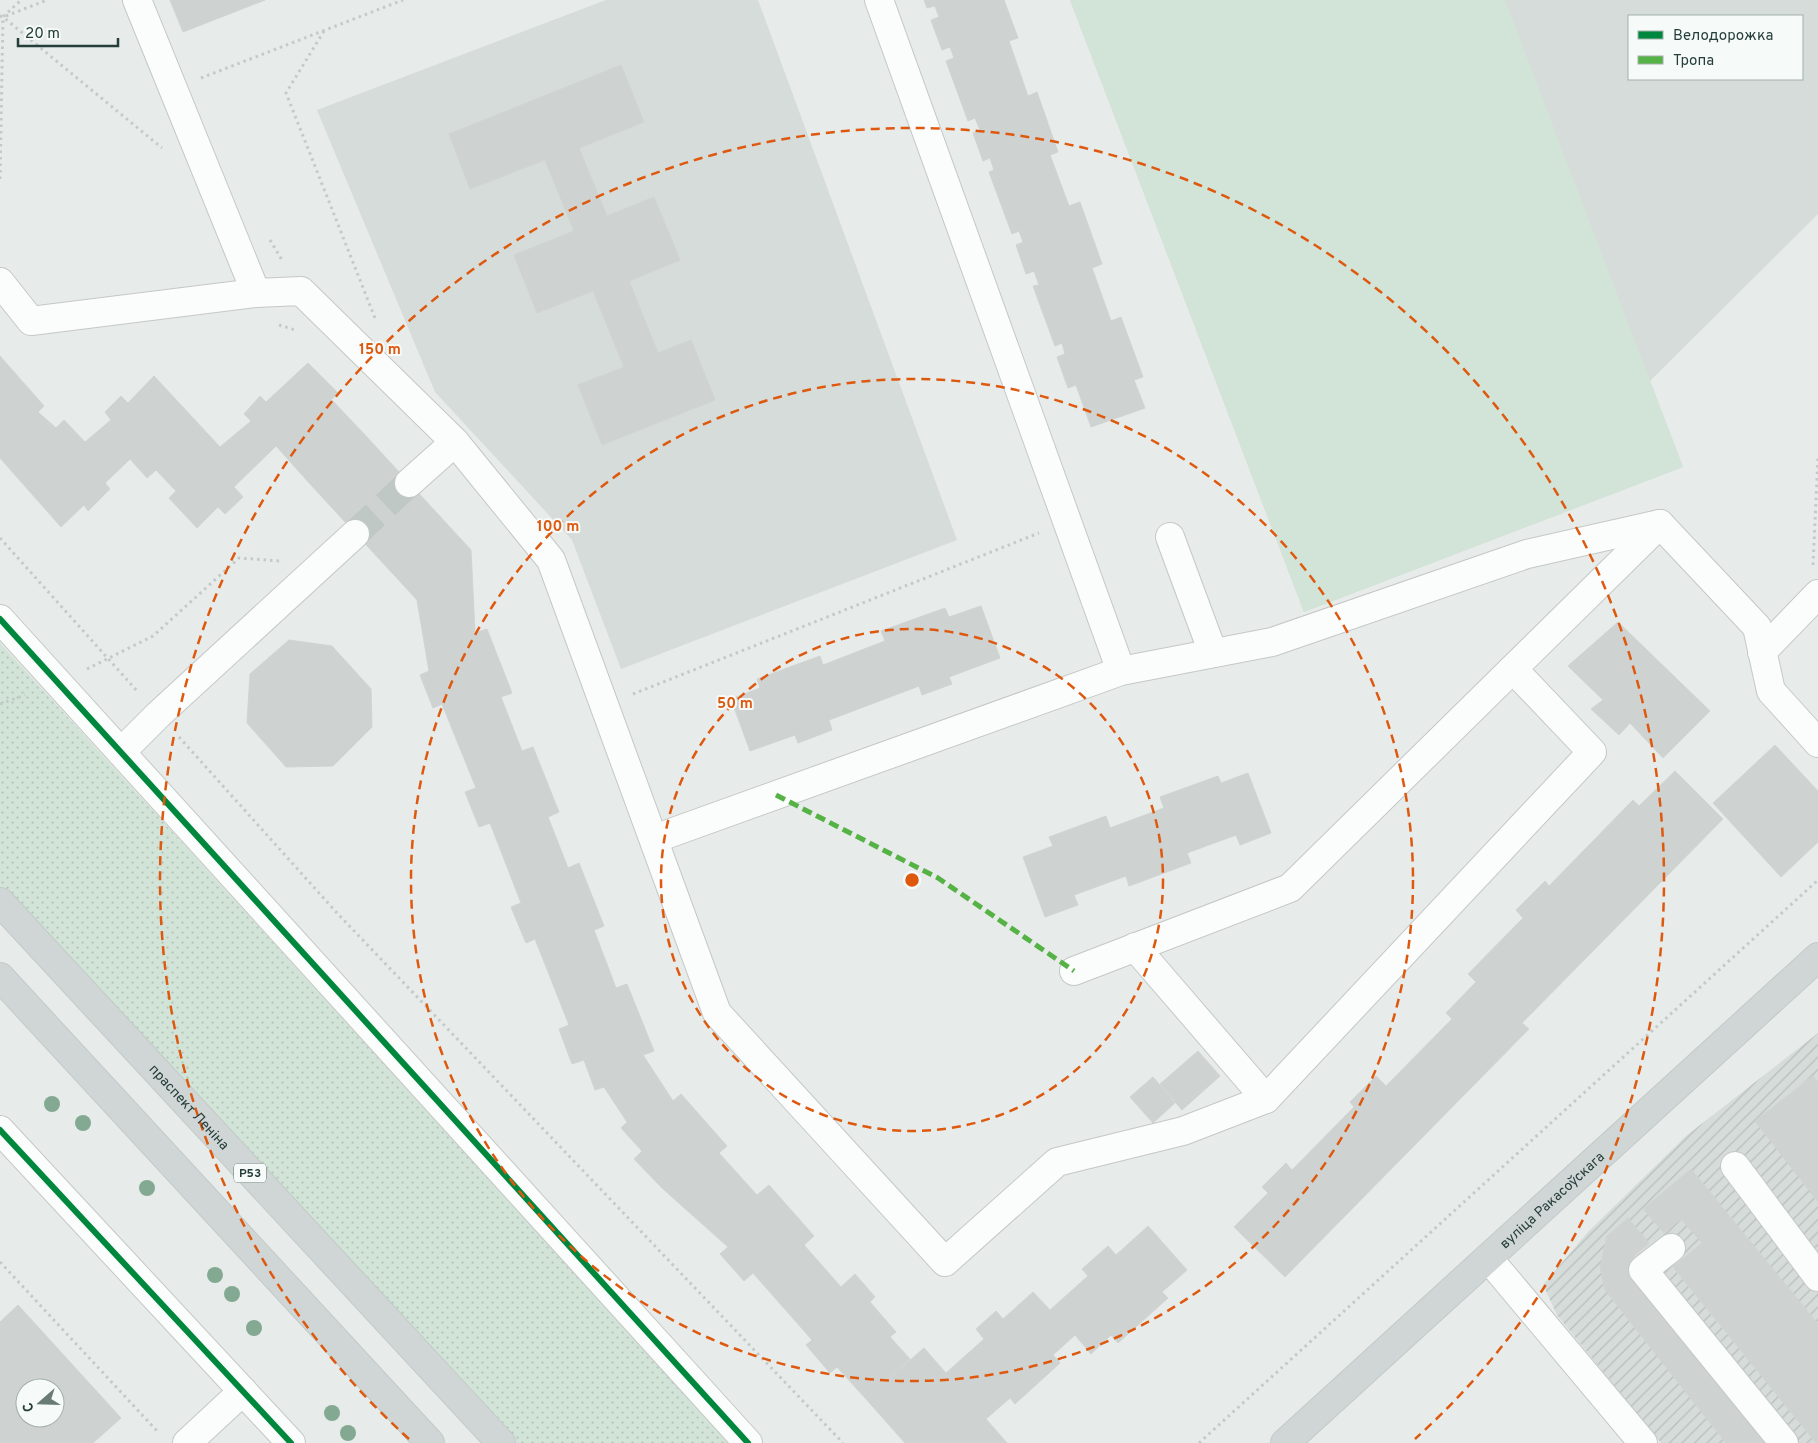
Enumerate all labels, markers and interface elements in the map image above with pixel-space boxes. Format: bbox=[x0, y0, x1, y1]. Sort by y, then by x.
scale bar bbox=[18, 15, 118, 47]
legend bbox=[1628, 15, 1803, 80]
text: 20 m bbox=[25, 25, 60, 44]
text: Велодорожка bbox=[1673, 27, 1773, 46]
text: Тропа bbox=[1673, 52, 1714, 71]
text: 150 m bbox=[359, 341, 401, 360]
text: 100 m bbox=[537, 518, 579, 537]
text: 50 m bbox=[717, 695, 753, 714]
centre of rings bbox=[903, 871, 921, 889]
street label: праспект Леніна bbox=[145, 1061, 232, 1154]
street label: вуліца Ракасоўскага bbox=[1497, 1149, 1609, 1253]
road number: Р53 bbox=[234, 1164, 266, 1182]
north arrow bbox=[15, 1378, 65, 1428]
text: С bbox=[20, 1400, 39, 1414]

